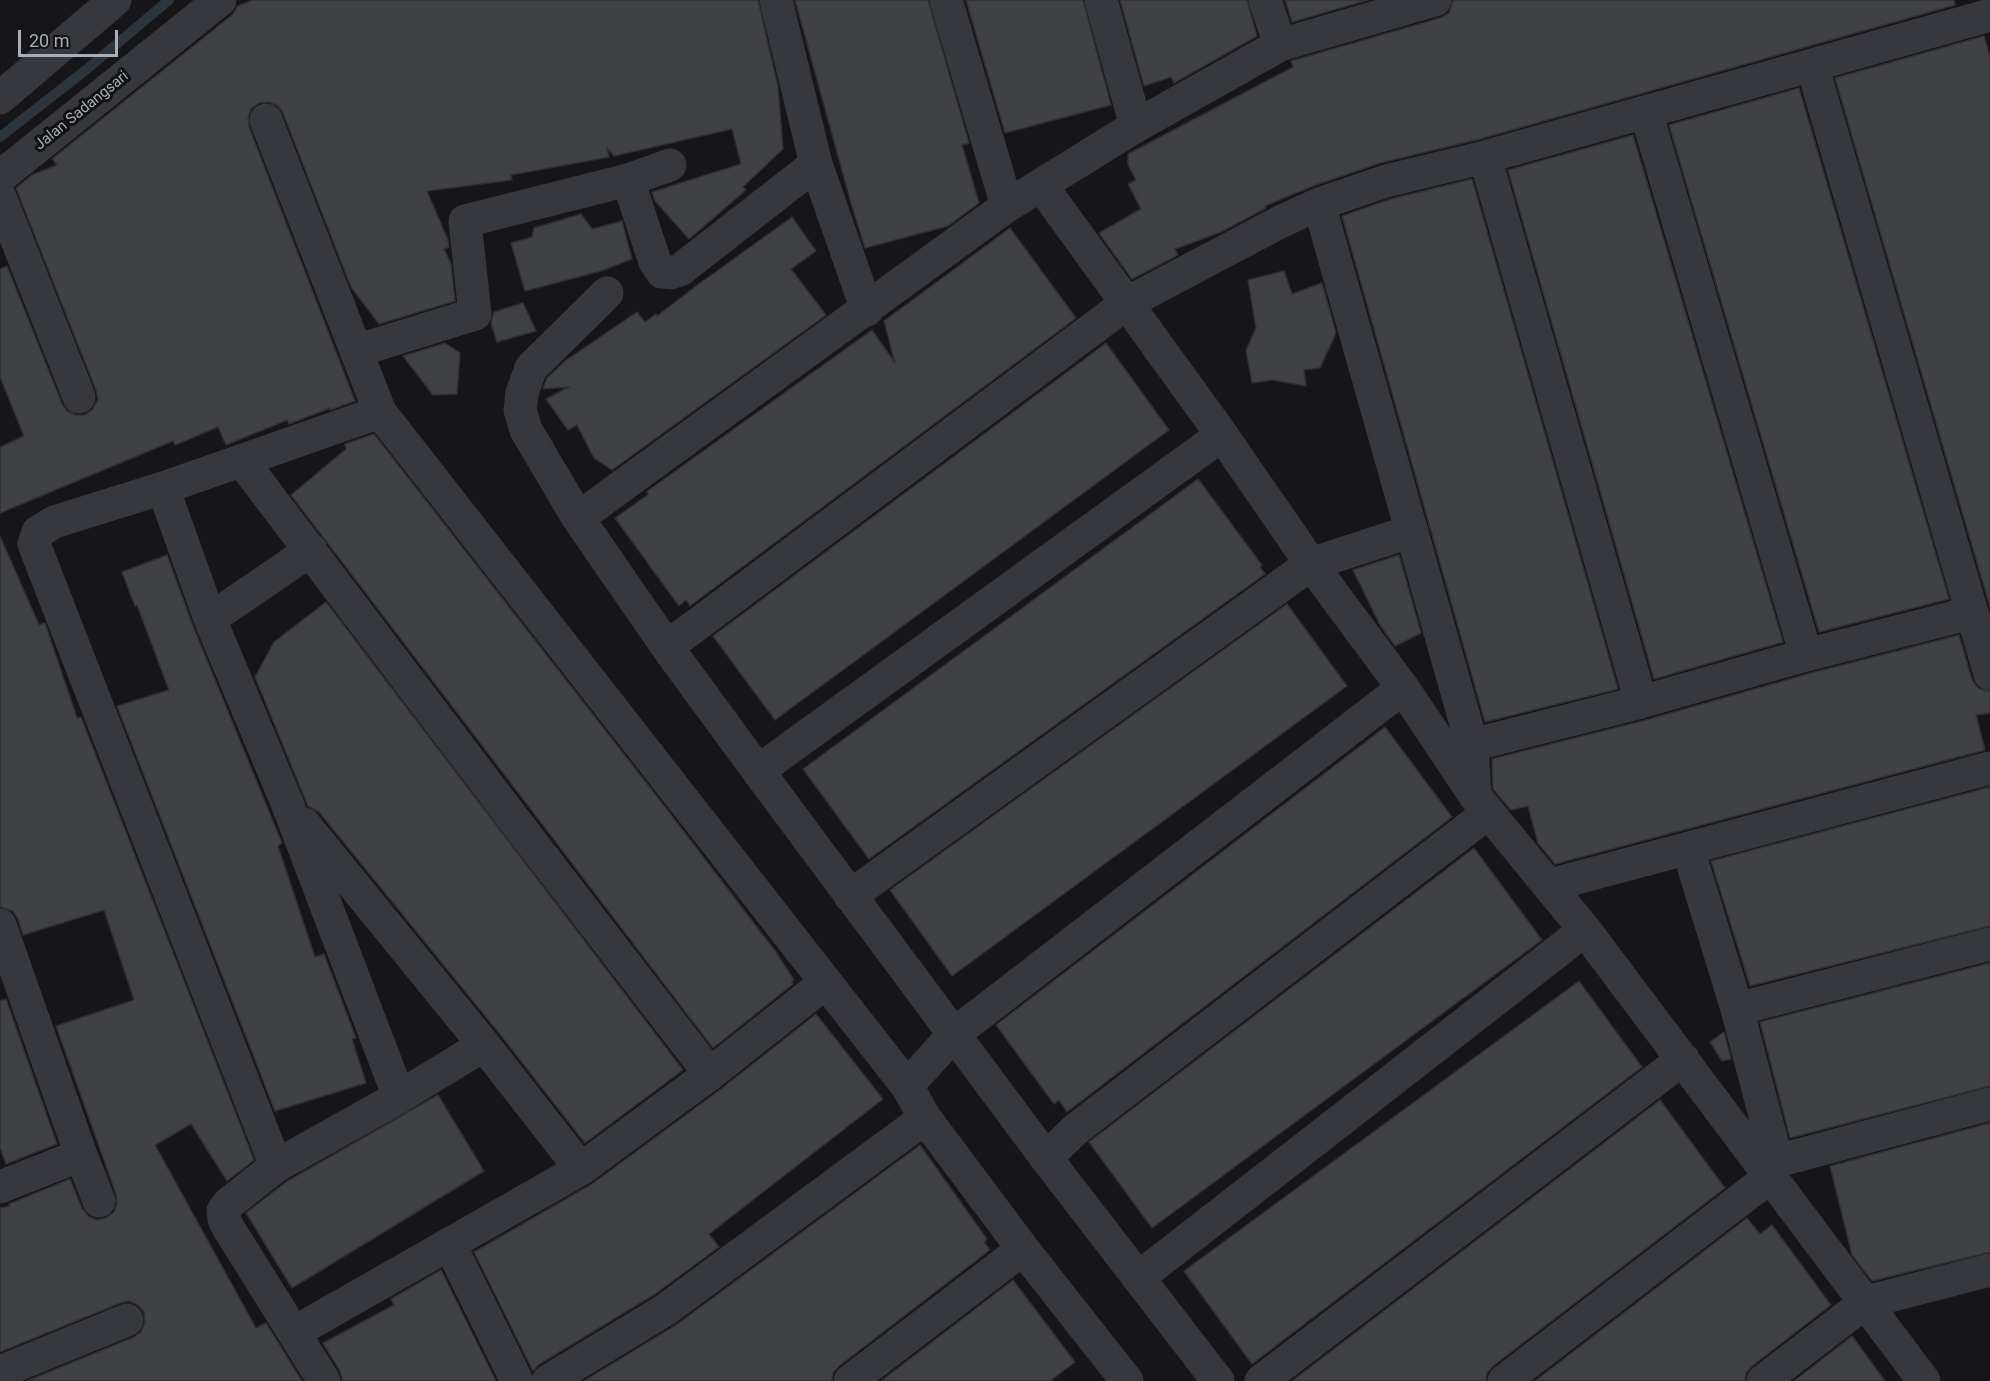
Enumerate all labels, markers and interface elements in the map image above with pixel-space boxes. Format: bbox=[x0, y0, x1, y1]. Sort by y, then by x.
scale bar bbox=[21, 18, 122, 56]
text: 20 m bbox=[29, 30, 69, 51]
street label: Jalan Sadangsari bbox=[32, 68, 132, 154]

